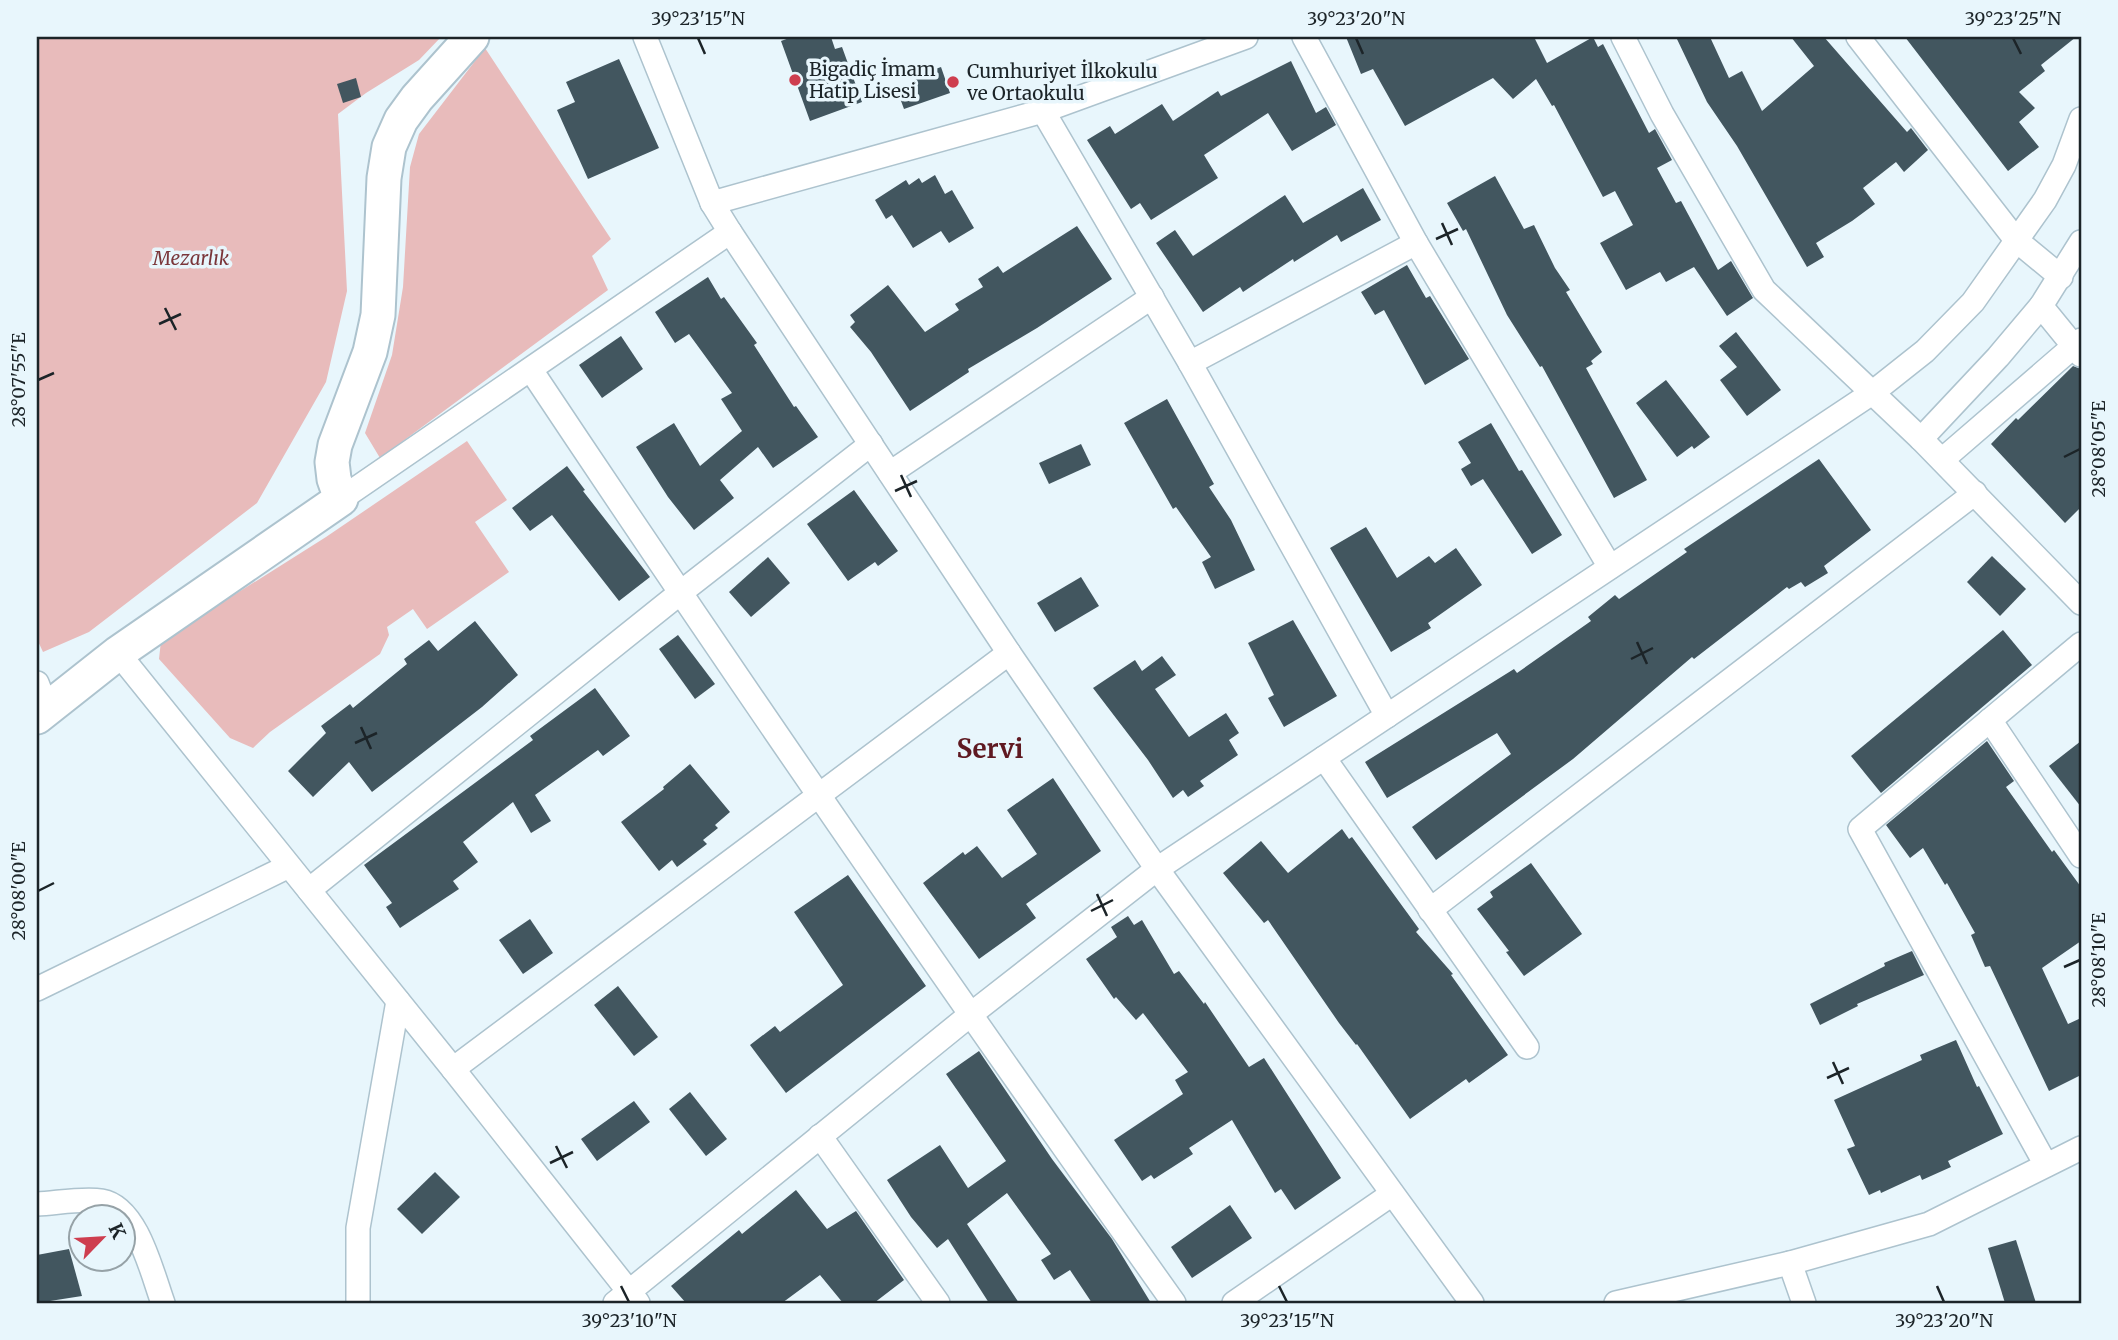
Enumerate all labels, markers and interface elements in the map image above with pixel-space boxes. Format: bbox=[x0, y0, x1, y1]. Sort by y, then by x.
text: 39°23'15"N bbox=[651, 7, 745, 30]
text: 39°23'20"N bbox=[1307, 7, 1405, 30]
text: 39°23'25"N bbox=[1965, 7, 2061, 30]
place label: Bigadiç İmam Hatip Lisesi bbox=[809, 57, 936, 103]
place label: Cumhuriyet İlkokulu ve Ortaokulu bbox=[966, 59, 1158, 105]
marker: Bigadiç İmam Hatip Lisesi bbox=[787, 72, 803, 88]
marker: Cumhuriyet İlkokulu ve Ortaokulu bbox=[945, 74, 961, 90]
park label: Mezarlık bbox=[152, 246, 230, 270]
text: 28°07'55"E bbox=[7, 332, 30, 427]
text: 28°08'05"E bbox=[2087, 400, 2110, 497]
district label: Servi bbox=[956, 732, 1024, 765]
text: 28°08'00"E bbox=[7, 841, 30, 940]
text: 28°08'10"E bbox=[2087, 912, 2110, 1008]
north arrow bbox=[66, 1204, 136, 1274]
text: K bbox=[104, 1219, 132, 1243]
text: 39°23'10"N bbox=[581, 1309, 677, 1332]
text: 39°23'15"N bbox=[1240, 1309, 1334, 1332]
text: 39°23'20"N bbox=[1895, 1309, 1993, 1332]

